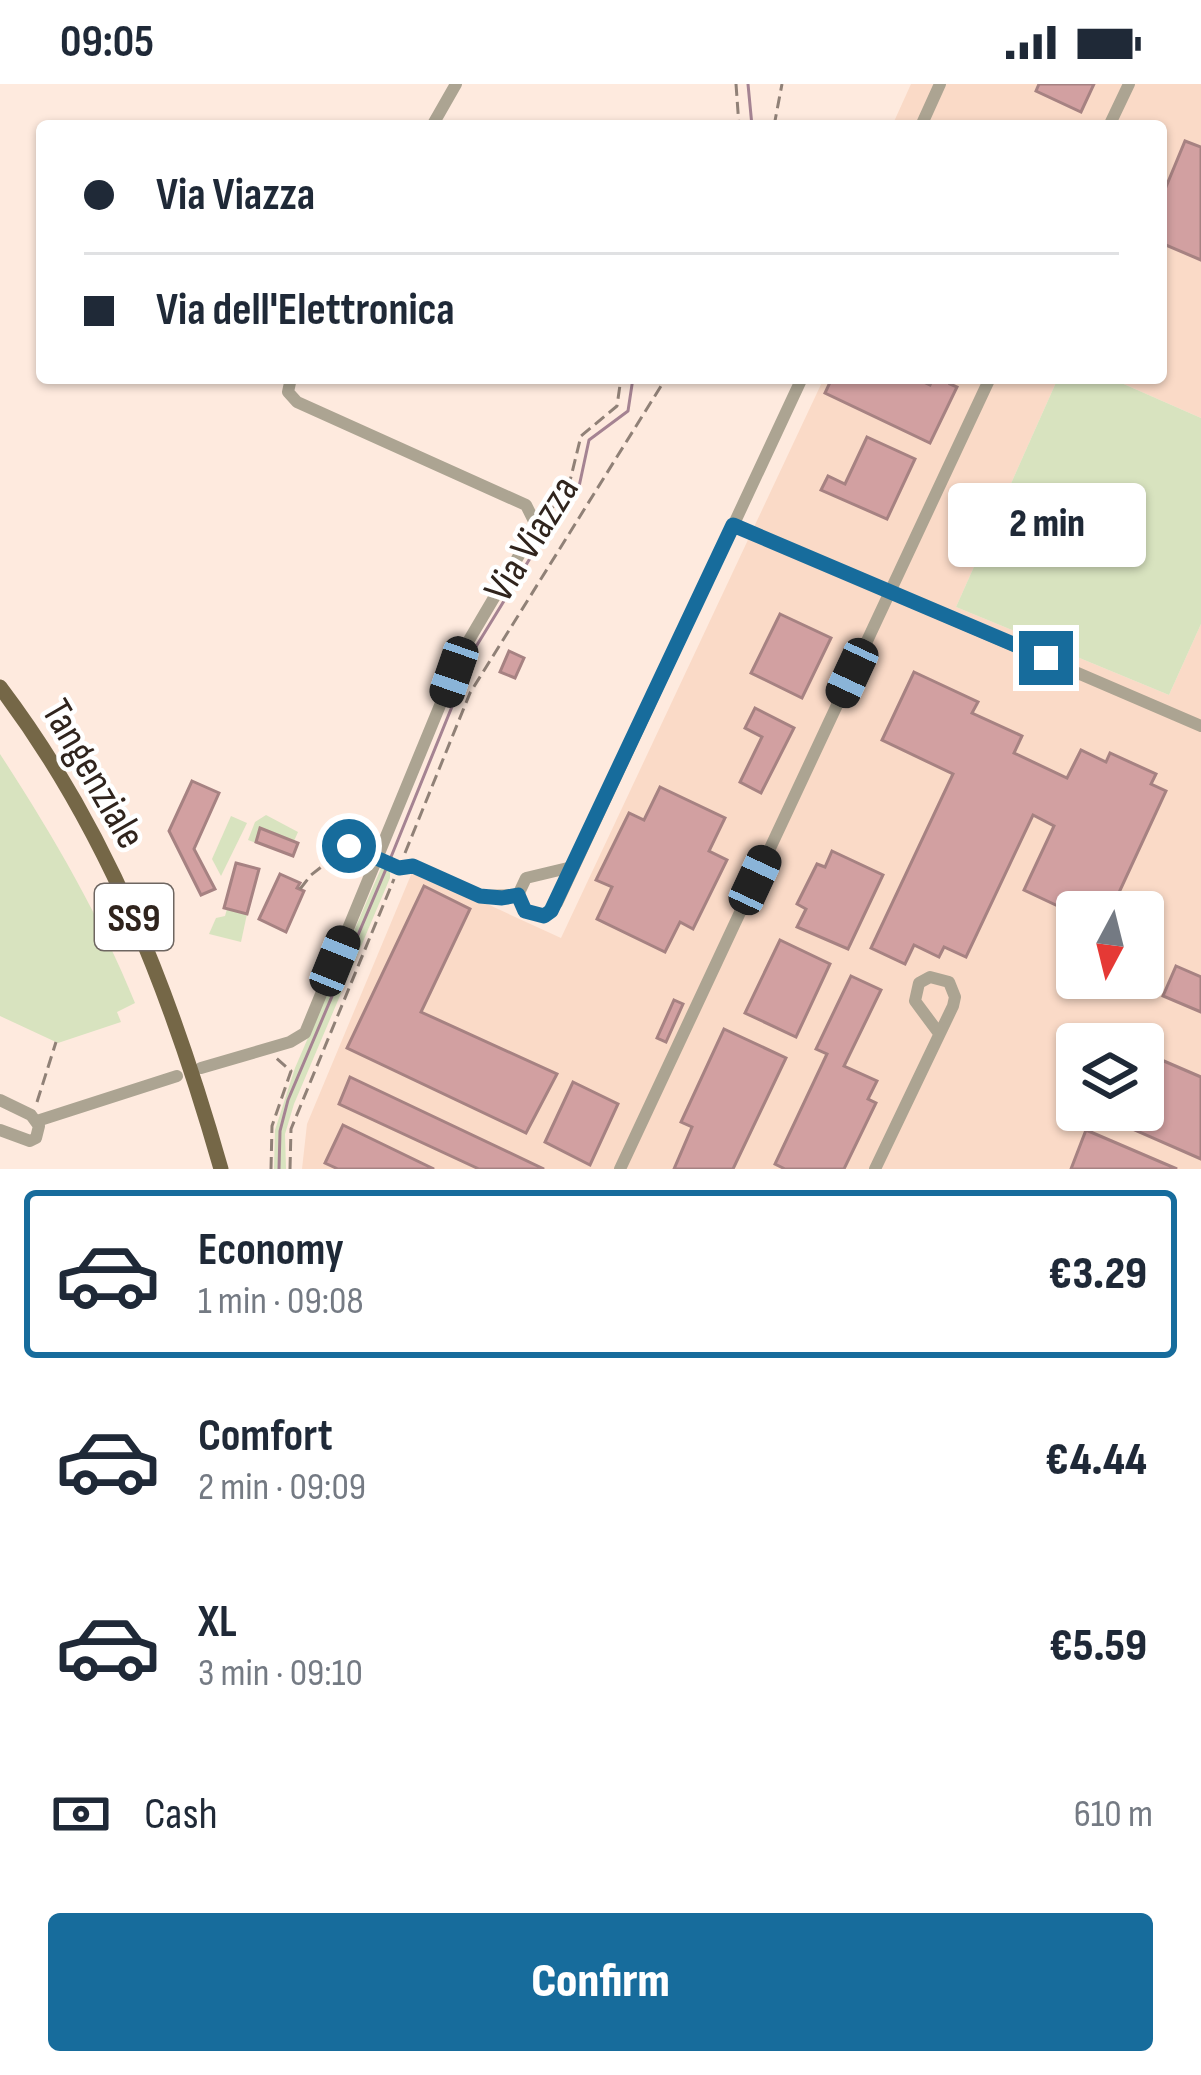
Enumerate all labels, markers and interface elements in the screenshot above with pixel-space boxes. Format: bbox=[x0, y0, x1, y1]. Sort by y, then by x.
text: 09:05 bbox=[60, 15, 154, 70]
text: Via Viazza bbox=[156, 168, 315, 223]
text: Via dell'Elettronica bbox=[156, 283, 455, 338]
street label: Via Viazza bbox=[474, 467, 591, 612]
callout: 2 min bbox=[947, 484, 1145, 568]
text: 2 min bbox=[1009, 501, 1085, 548]
route end bbox=[1019, 631, 1073, 685]
car bbox=[425, 632, 483, 712]
car bbox=[820, 633, 884, 713]
street label: Tangenziale bbox=[30, 691, 156, 858]
route start bbox=[322, 819, 376, 873]
car bbox=[723, 840, 787, 920]
road number: SS9 bbox=[95, 884, 173, 950]
north arrow bbox=[1056, 891, 1164, 999]
map controls bbox=[1056, 891, 1164, 1131]
car bbox=[305, 921, 365, 1001]
button: layers bbox=[1056, 1023, 1164, 1131]
icon: car bbox=[54, 1220, 162, 1328]
text: Economy bbox=[198, 1223, 344, 1278]
text: €3.29 bbox=[1048, 1247, 1147, 1302]
text: 1 min · 09:08 bbox=[198, 1278, 363, 1325]
icon: car bbox=[54, 1406, 162, 1514]
text: Comfort bbox=[198, 1409, 333, 1464]
text: €4.44 bbox=[1045, 1433, 1147, 1488]
text: 2 min · 09:09 bbox=[198, 1464, 366, 1511]
icon: car bbox=[54, 1592, 162, 1700]
text: XL bbox=[198, 1595, 237, 1650]
text: €5.59 bbox=[1049, 1619, 1147, 1674]
text: 3 min · 09:10 bbox=[198, 1650, 363, 1697]
icon: cash bbox=[48, 1781, 114, 1847]
text: Cash bbox=[144, 1787, 218, 1842]
text: 610 m bbox=[1074, 1791, 1153, 1838]
button: Confirm bbox=[48, 1913, 1153, 2051]

